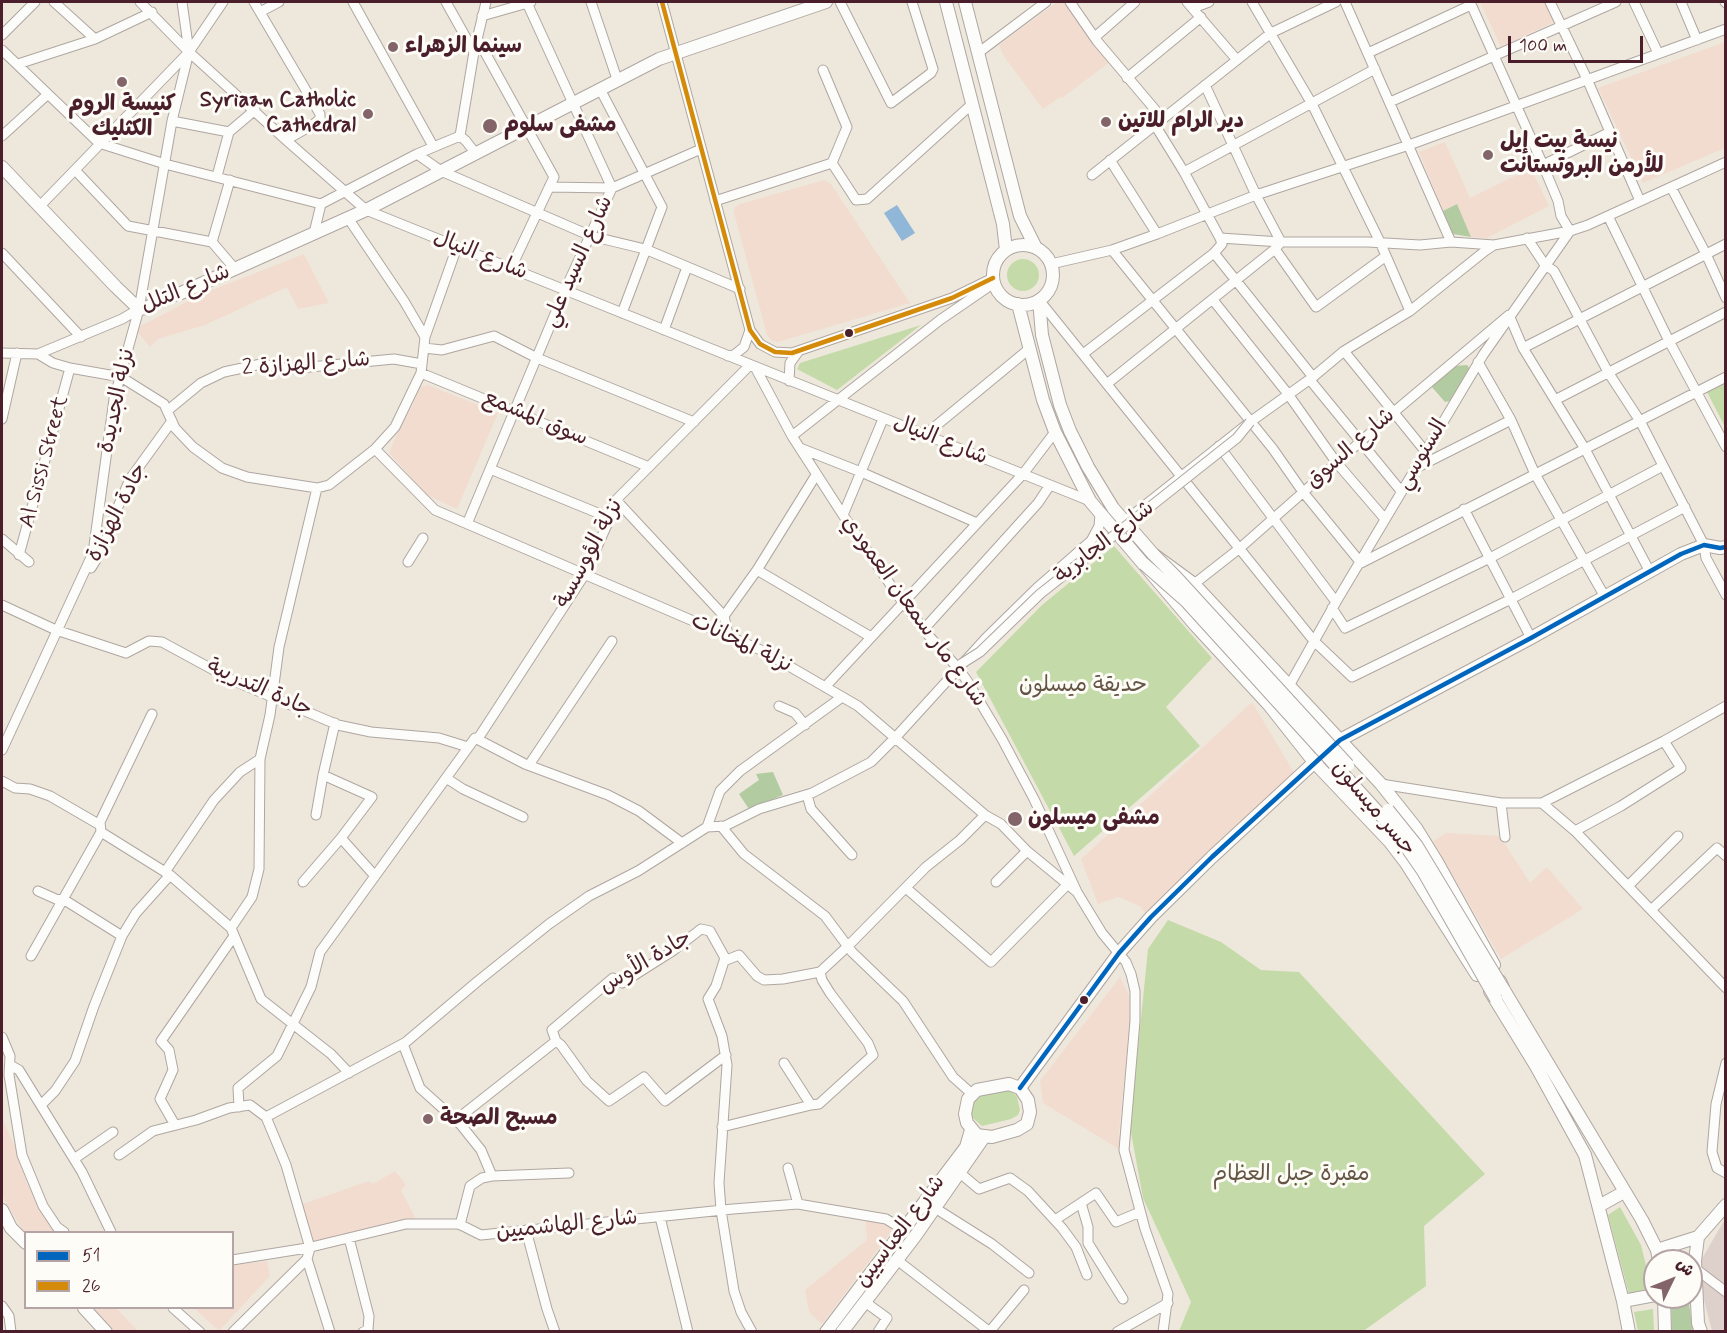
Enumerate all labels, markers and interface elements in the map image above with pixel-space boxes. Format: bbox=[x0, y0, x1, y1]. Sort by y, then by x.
scale bar bbox=[1511, 24, 1646, 62]
place label: سينما الزهراء bbox=[405, 34, 522, 60]
text: 100 m bbox=[1519, 34, 1567, 58]
marker: سينما الزهراء bbox=[386, 40, 400, 54]
marker: كنيسة الروم الكثليك bbox=[115, 75, 129, 89]
place label: Syriaan Catholic Cathedral bbox=[200, 88, 356, 140]
place label: كنيسة الروم الكثليك bbox=[68, 92, 176, 144]
marker: Syriaan Catholic Cathedral bbox=[361, 107, 375, 121]
place label: دير الرام للاتين bbox=[1118, 109, 1244, 135]
place label: مشفى سلوم bbox=[504, 113, 616, 139]
marker: دير الرام للاتين bbox=[1099, 115, 1113, 129]
marker: مشفى سلوم bbox=[481, 117, 499, 135]
place label: نيسة بيت إيل للأرمن البروتستانت bbox=[1500, 129, 1663, 180]
marker: نيسة بيت إيل للأرمن البروتستانت bbox=[1481, 148, 1495, 162]
street label: شارع السيد علي bbox=[538, 192, 620, 332]
street label: شارع النيال bbox=[429, 225, 531, 287]
street label: شارع التلل bbox=[138, 259, 234, 321]
unlabelled marker bbox=[843, 327, 855, 339]
street label: نزلة الجديدة bbox=[94, 346, 142, 456]
street label: شارع الهزازة 2 bbox=[241, 347, 371, 383]
street label: سوق المشمع bbox=[479, 385, 591, 453]
street label: Al Sissi Street bbox=[15, 393, 75, 531]
street label: شارع السوق bbox=[1301, 403, 1401, 495]
street label: شارع النيال bbox=[889, 410, 991, 472]
street label: السنوسي bbox=[1392, 415, 1454, 495]
street label: جادة الهزازة bbox=[82, 459, 154, 567]
street label: نزلة الؤوسسة bbox=[550, 495, 630, 613]
street label: شارع الجابرية bbox=[1050, 496, 1160, 590]
street label: شارع مار سمعان العمودي bbox=[835, 511, 991, 713]
street label: نزلة المخانات bbox=[686, 608, 796, 680]
street label: جادة التدريبة bbox=[202, 654, 316, 724]
park label: حديقة ميسلون bbox=[1019, 673, 1147, 699]
street label: جسر ميسلون bbox=[1325, 756, 1421, 862]
place label: مشفى ميسلون bbox=[1028, 806, 1160, 832]
marker: مشفى ميسلون bbox=[1006, 810, 1024, 828]
street label: جادة الأوس bbox=[595, 925, 697, 1001]
unlabelled marker bbox=[1078, 994, 1090, 1006]
place label: مسبح الصحة bbox=[440, 1106, 557, 1132]
marker: مسبح الصحة bbox=[421, 1112, 435, 1126]
park label: مقبرة جبل العظام bbox=[1213, 1162, 1369, 1188]
street label: شارع العباسيين bbox=[850, 1170, 952, 1294]
street label: شارع الهاشميين bbox=[495, 1205, 639, 1247]
legend bbox=[24, 1231, 234, 1309]
text: 51 bbox=[82, 1244, 101, 1268]
north arrow bbox=[1643, 1249, 1703, 1309]
text: ش bbox=[1671, 1254, 1699, 1281]
text: 26 bbox=[82, 1274, 101, 1298]

